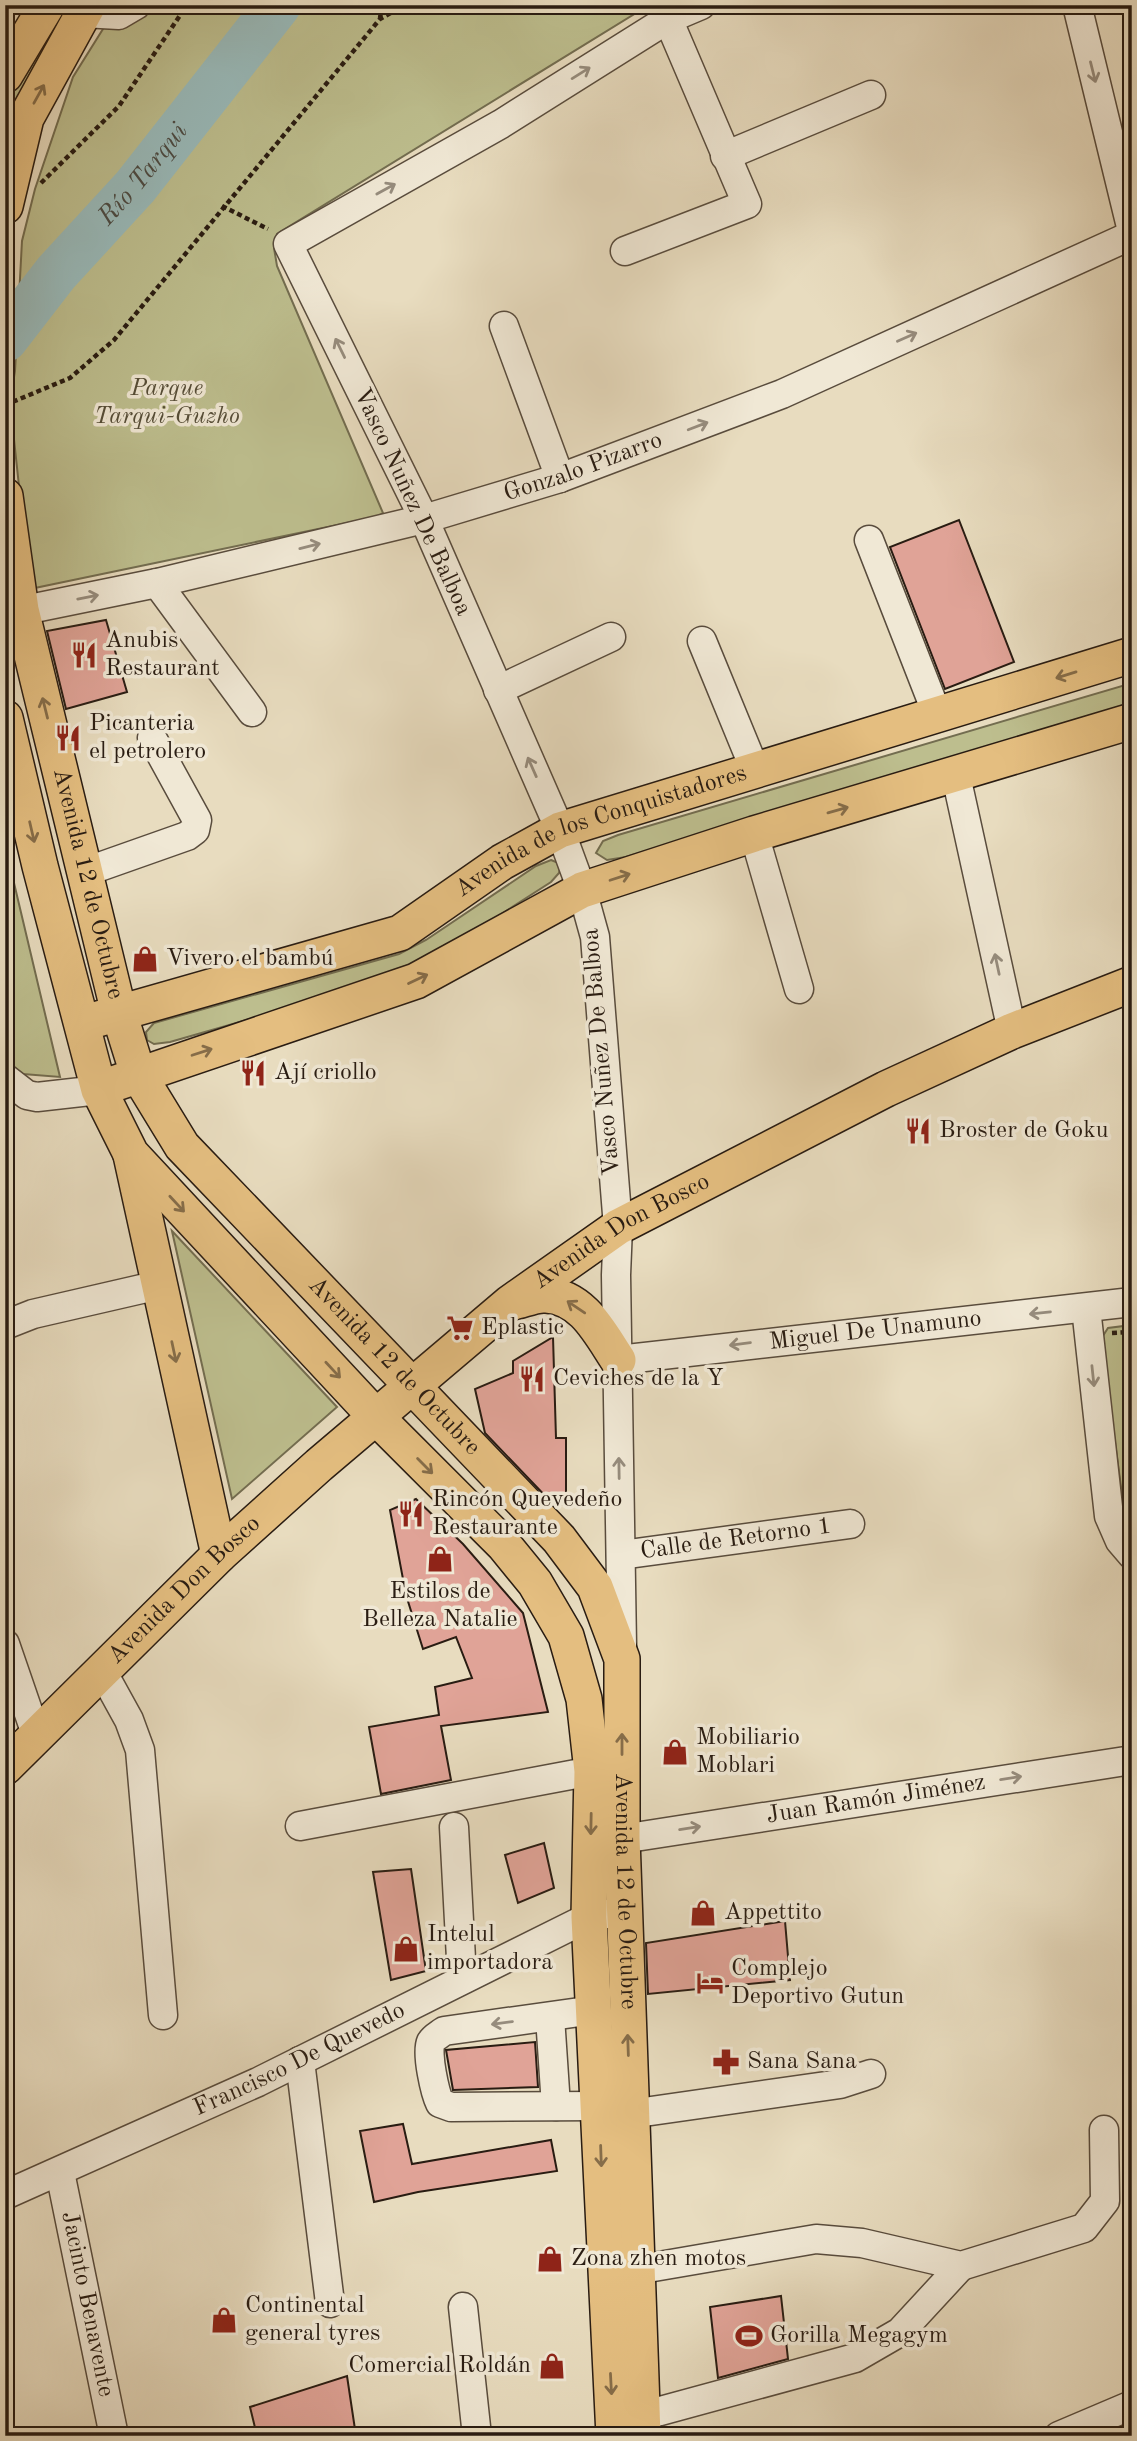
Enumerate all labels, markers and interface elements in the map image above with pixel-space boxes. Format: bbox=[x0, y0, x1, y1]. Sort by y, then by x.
one-way arrow bbox=[1087, 60, 1101, 83]
one-way arrow bbox=[571, 66, 591, 80]
one-way arrow bbox=[33, 84, 46, 105]
water label: Río Tarqui bbox=[93, 118, 193, 231]
one-way arrow bbox=[375, 182, 395, 196]
one-way arrow bbox=[896, 330, 917, 343]
one-way arrow bbox=[332, 338, 346, 359]
park label: Parque Tarqui-Guzho bbox=[94, 377, 240, 429]
street label: Vasco Nuñez De Balboa bbox=[349, 385, 475, 620]
one-way arrow bbox=[686, 419, 708, 431]
street label: Gonzalo Pizarro bbox=[501, 428, 666, 506]
one-way arrow bbox=[298, 539, 321, 552]
one-way arrow bbox=[76, 589, 99, 603]
place label: Anubis Restaurant bbox=[105, 629, 220, 681]
restaurant icon: Anubis Restaurant bbox=[69, 640, 99, 670]
one-way arrow bbox=[1056, 669, 1078, 682]
one-way arrow bbox=[38, 697, 51, 720]
place label: Picanteria el petrolero bbox=[89, 712, 206, 764]
restaurant icon: Picanteria el petrolero bbox=[53, 723, 83, 753]
one-way arrow bbox=[525, 757, 538, 778]
street label: Avenida de los Conquistadores bbox=[451, 762, 750, 902]
street label: Avenida 12 de Octubre bbox=[48, 766, 127, 1002]
one-way arrow bbox=[826, 802, 848, 815]
one-way arrow bbox=[26, 820, 39, 843]
one-way arrow bbox=[609, 870, 631, 883]
street label: Vasco Nuñez De Balboa bbox=[579, 927, 625, 1177]
shop icon: Vivero el bambú bbox=[130, 944, 160, 974]
place label: Vivero el bambú bbox=[166, 947, 334, 971]
one-way arrow bbox=[990, 953, 1003, 976]
one-way arrow bbox=[407, 972, 428, 985]
one-way arrow bbox=[191, 1045, 213, 1057]
restaurant icon: Ají criollo bbox=[238, 1058, 268, 1088]
place label: Ají criollo bbox=[274, 1061, 377, 1085]
restaurant icon: Broster de Goku bbox=[903, 1116, 933, 1146]
place label: Broster de Goku bbox=[939, 1119, 1109, 1143]
street label: Avenida Don Bosco bbox=[529, 1170, 714, 1294]
one-way arrow bbox=[169, 1195, 186, 1212]
street label: Avenida 12 de Octubre bbox=[303, 1273, 484, 1460]
one-way arrow bbox=[567, 1300, 587, 1314]
one-way arrow bbox=[1029, 1306, 1051, 1319]
street label: Miguel De Unamuno bbox=[768, 1307, 983, 1355]
supermarket icon: Eplastic bbox=[445, 1313, 475, 1343]
place label: Eplastic bbox=[481, 1316, 564, 1340]
one-way arrow bbox=[729, 1338, 752, 1351]
one-way arrow bbox=[167, 1340, 181, 1363]
one-way arrow bbox=[324, 1361, 341, 1378]
restaurant icon: Ceviches de la Y bbox=[517, 1364, 547, 1394]
one-way arrow bbox=[1087, 1364, 1100, 1387]
place label: Ceviches de la Y bbox=[553, 1367, 724, 1391]
one-way arrow bbox=[613, 1457, 626, 1480]
one-way arrow bbox=[417, 1458, 434, 1475]
place label: Rincón Quevedeño Restaurante bbox=[432, 1488, 622, 1540]
restaurant icon: Rincón Quevedeño Restaurante bbox=[396, 1499, 426, 1529]
street label: Avenida Don Bosco bbox=[104, 1512, 265, 1669]
street label: Calle de Retorno 1 bbox=[639, 1515, 833, 1564]
shop icon: Estilos de Belleza Natalie bbox=[425, 1544, 455, 1574]
place label: Estilos de Belleza Natalie bbox=[362, 1580, 518, 1632]
place label: Mobiliario Moblari bbox=[696, 1726, 800, 1778]
one-way arrow bbox=[615, 1733, 629, 1756]
shop icon: Mobiliario Moblari bbox=[660, 1737, 690, 1767]
street label: Juan Ramón Jiménez bbox=[765, 1771, 987, 1828]
one-way arrow bbox=[999, 1772, 1022, 1785]
street label: Avenida 12 de Octubre bbox=[610, 1773, 640, 2010]
one-way arrow bbox=[584, 1812, 598, 1835]
one-way arrow bbox=[678, 1821, 701, 1834]
shop icon: Appettito bbox=[688, 1898, 718, 1928]
place label: Appettito bbox=[724, 1901, 822, 1925]
place label: Intelul importadora bbox=[427, 1923, 553, 1975]
shop icon: Intelul importadora bbox=[391, 1934, 421, 1964]
place label: Complejo Deportivo Gutun bbox=[731, 1957, 904, 2009]
hotel icon: Complejo Deportivo Gutun bbox=[695, 1968, 725, 1998]
street label: Francisco De Quevedo bbox=[190, 1999, 409, 2121]
one-way arrow bbox=[491, 2017, 514, 2030]
one-way arrow bbox=[622, 2034, 635, 2057]
pharmacy icon: Sana Sana bbox=[711, 2047, 741, 2077]
place label: Sana Sana bbox=[747, 2050, 857, 2074]
one-way arrow bbox=[595, 2145, 608, 2168]
street label: Jacinto Benavente bbox=[56, 2210, 118, 2399]
shop icon: Zona zhen motos bbox=[535, 2244, 565, 2274]
place label: Zona zhen motos bbox=[571, 2247, 746, 2271]
place label: Continental general tyres bbox=[245, 2294, 380, 2346]
shop icon: Continental general tyres bbox=[209, 2305, 239, 2335]
sports icon: Gorilla Megagym bbox=[734, 2321, 764, 2351]
place label: Gorilla Megagym bbox=[770, 2324, 948, 2348]
shop icon: Comercial Roldán bbox=[537, 2351, 567, 2381]
place label: Comercial Roldán bbox=[348, 2354, 531, 2378]
one-way arrow bbox=[605, 2372, 618, 2395]

